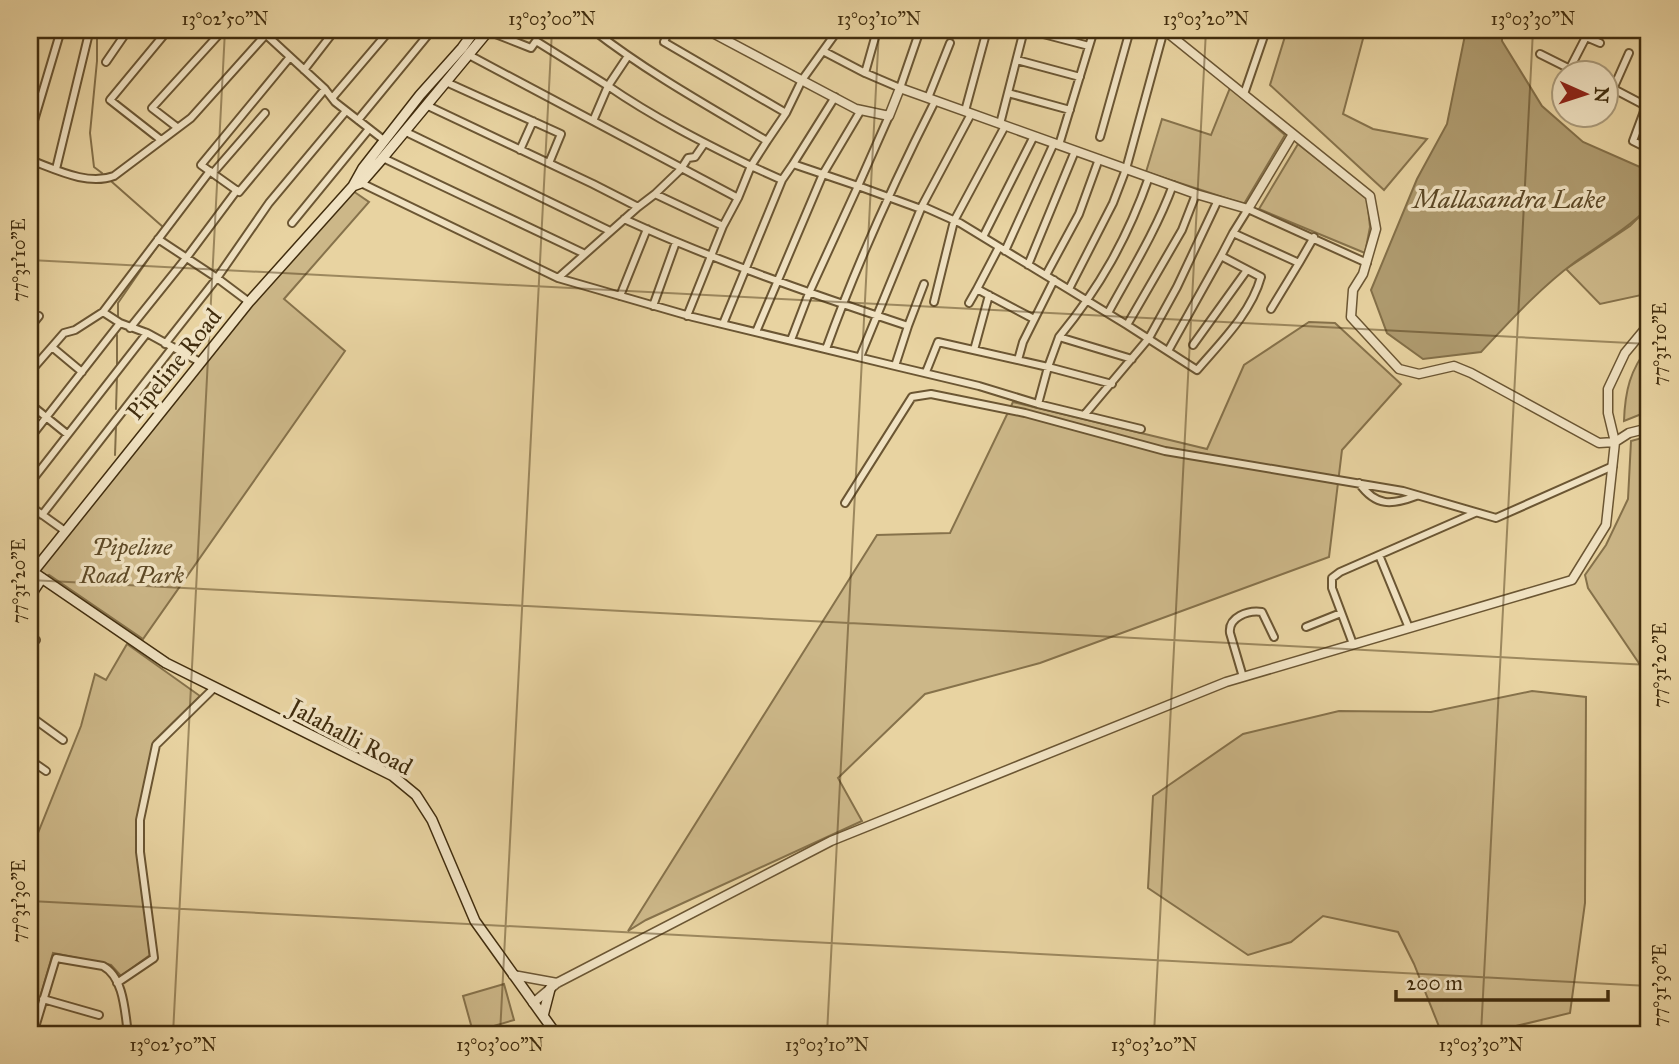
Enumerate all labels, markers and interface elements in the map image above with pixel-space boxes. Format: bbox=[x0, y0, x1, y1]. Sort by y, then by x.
text: 13°02'50"N bbox=[181, 8, 269, 30]
text: 13°03'00"N bbox=[508, 8, 596, 30]
text: 13°03'10"N bbox=[837, 8, 921, 30]
text: 13°03'20"N bbox=[1163, 8, 1249, 30]
text: 13°03'30"N bbox=[1491, 8, 1575, 30]
north arrow bbox=[1550, 60, 1620, 130]
text: N bbox=[1590, 86, 1613, 104]
water label: Mallasandra Lake bbox=[1410, 183, 1606, 215]
text: 77°31'10"E bbox=[8, 218, 30, 302]
street label: Pipeline Road bbox=[120, 302, 228, 426]
text: 77°31'10"E bbox=[1649, 302, 1671, 386]
park label: Pipeline Road Park bbox=[79, 532, 185, 590]
text: 77°31'20"E bbox=[8, 538, 30, 624]
text: 77°31'20"E bbox=[1649, 622, 1671, 708]
street label: Jalahalli Road bbox=[282, 691, 418, 782]
text: 77°31'30"E bbox=[8, 859, 30, 943]
text: 77°31'30"E bbox=[1649, 943, 1671, 1027]
scale bar bbox=[1396, 959, 1607, 1003]
text: 200 m bbox=[1406, 970, 1463, 996]
text: 13°02'50"N bbox=[129, 1034, 217, 1056]
text: 13°03'00"N bbox=[456, 1034, 544, 1056]
text: 13°03'10"N bbox=[785, 1034, 869, 1056]
text: 13°03'20"N bbox=[1111, 1034, 1197, 1056]
text: 13°03'30"N bbox=[1439, 1034, 1523, 1056]

